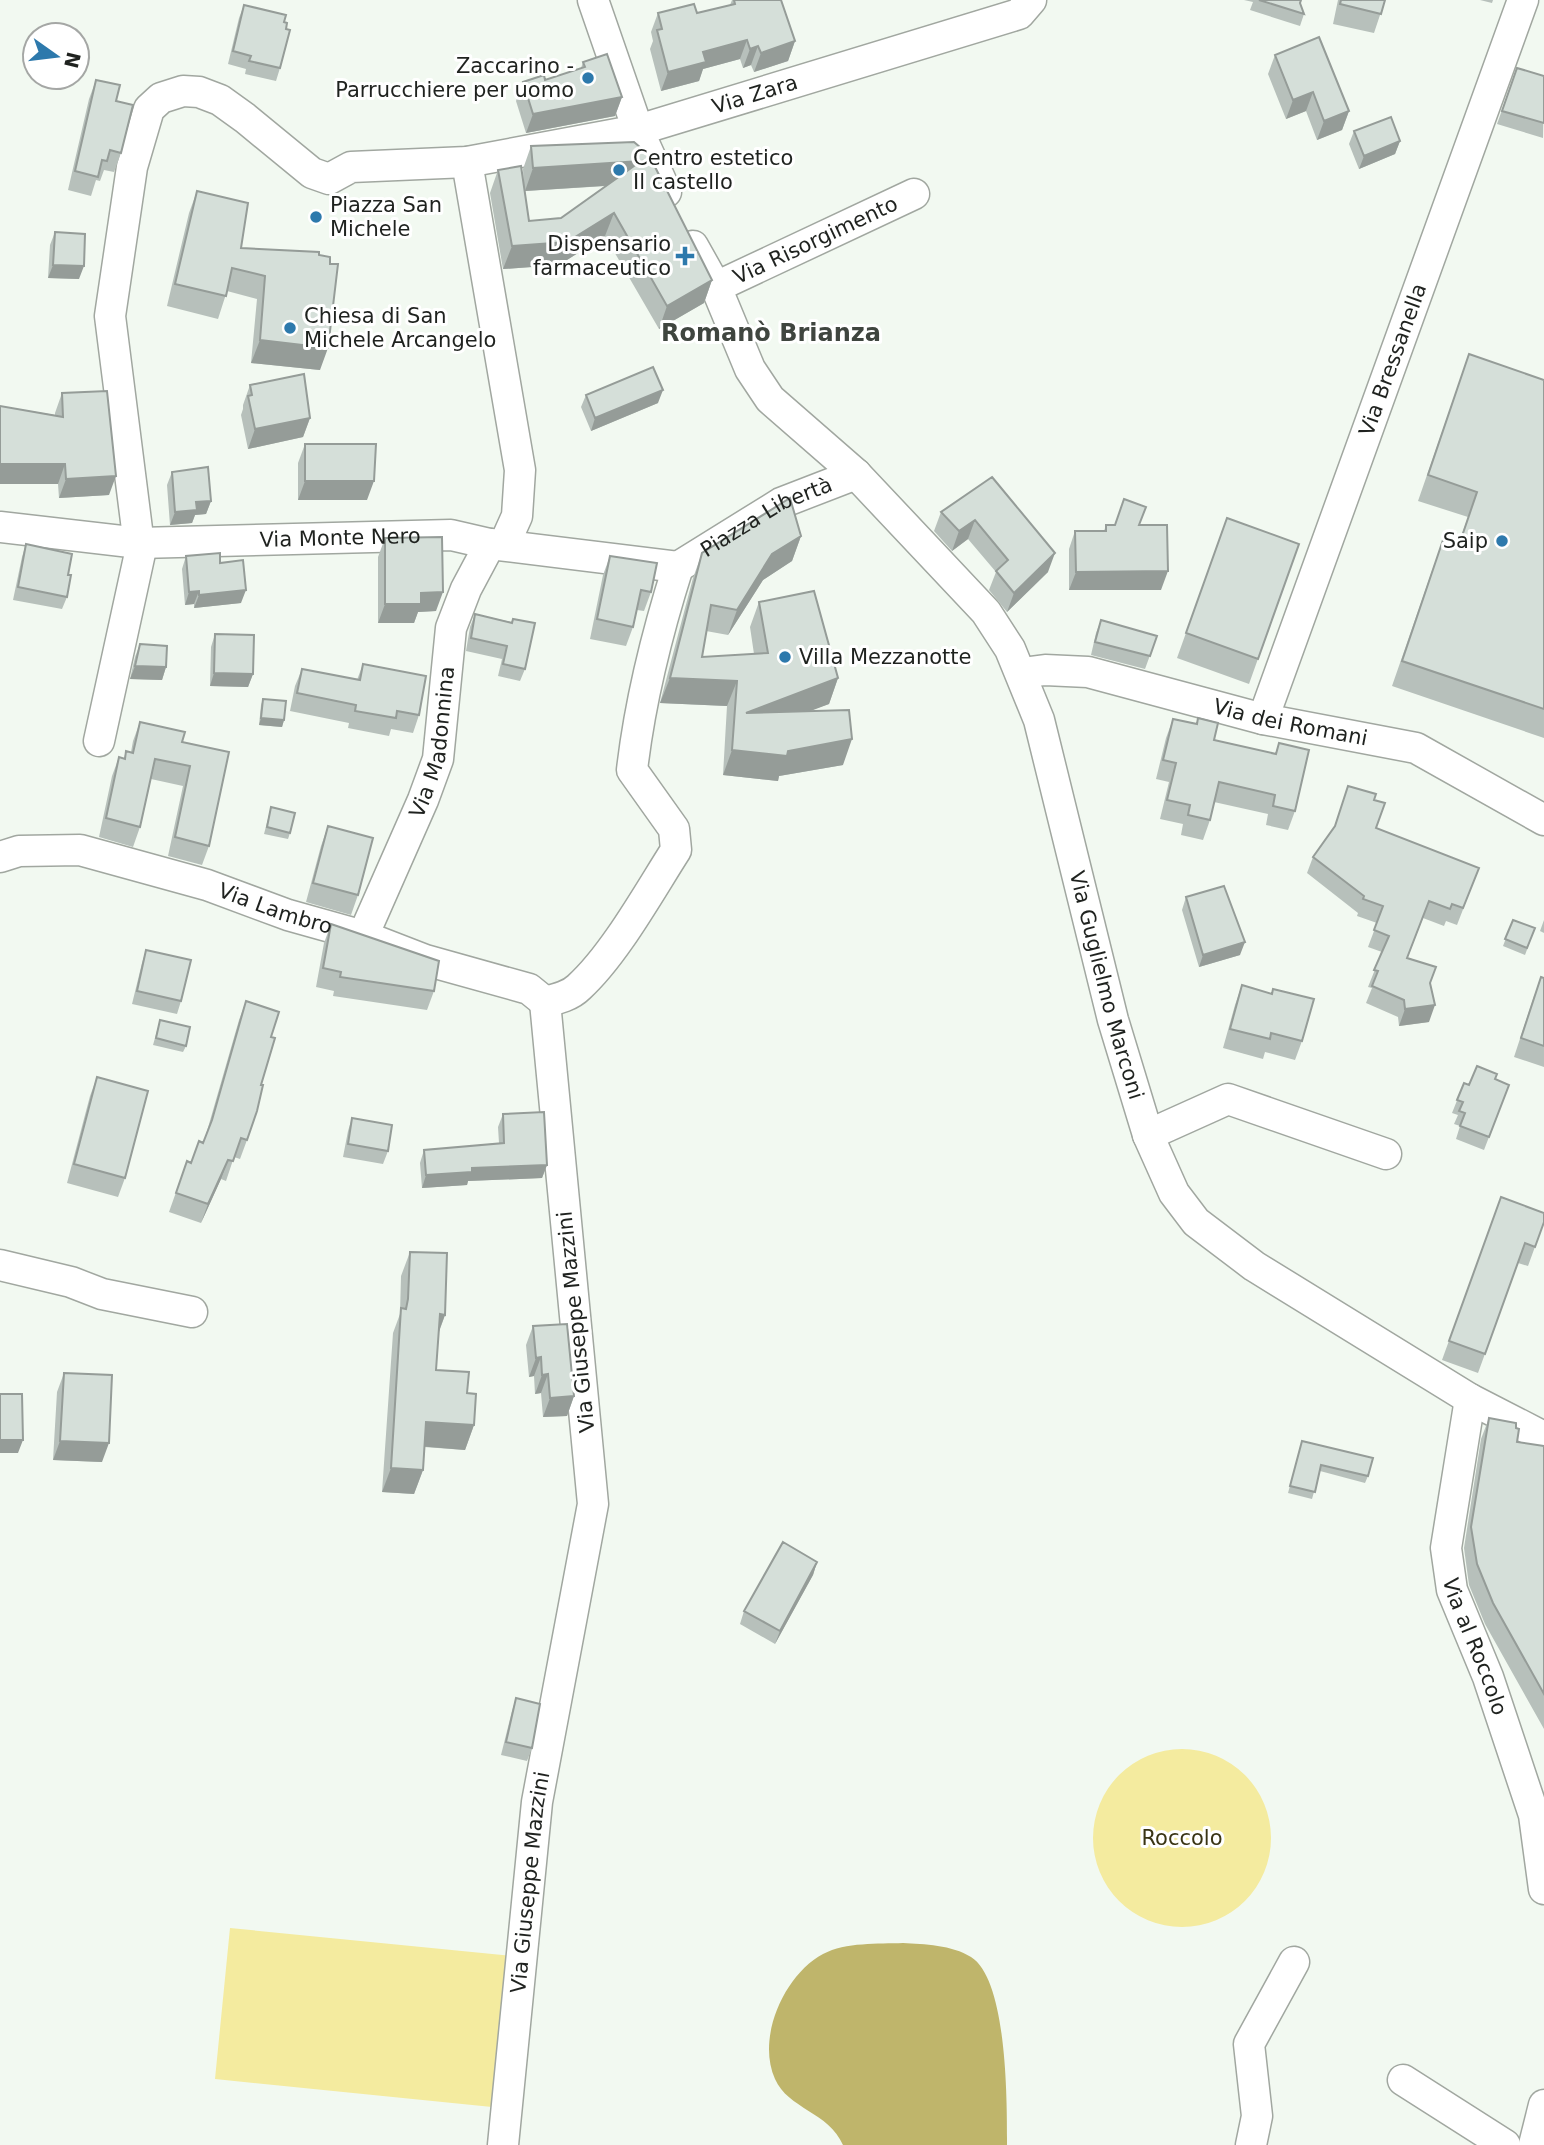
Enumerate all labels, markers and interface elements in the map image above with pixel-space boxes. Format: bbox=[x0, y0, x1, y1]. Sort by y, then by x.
north arrow bbox=[21, 21, 91, 91]
text: N bbox=[60, 50, 85, 70]
place label: Zaccarino - Parrucchiere per uomo bbox=[335, 54, 574, 102]
marker: Zaccarino - Parrucchiere per uomo bbox=[580, 70, 596, 86]
street label: Via Zara bbox=[709, 70, 800, 119]
place label: Centro estetico Il castello bbox=[633, 146, 793, 194]
marker: Centro estetico Il castello bbox=[611, 162, 627, 178]
street label: Via Risorgimento bbox=[730, 191, 902, 289]
place label: Piazza San Michele bbox=[330, 193, 442, 241]
marker: Piazza San Michele bbox=[308, 209, 324, 225]
place label: Dispensario farmaceutico bbox=[533, 232, 671, 280]
marker: Dispensario farmaceutico bbox=[677, 248, 693, 264]
street label: Via Bressanella bbox=[1354, 280, 1431, 439]
place label: Chiesa di San Michele Arcangelo bbox=[304, 304, 496, 352]
district label: Romanò Brianza bbox=[661, 319, 881, 347]
marker: Chiesa di San Michele Arcangelo bbox=[282, 320, 298, 336]
street label: Piazza Libertà bbox=[696, 472, 835, 562]
street label: Via Monte Nero bbox=[259, 524, 421, 552]
place label: Saip bbox=[1443, 529, 1488, 553]
marker: Saip bbox=[1494, 533, 1510, 549]
place label: Villa Mezzanotte bbox=[799, 645, 971, 669]
marker: Villa Mezzanotte bbox=[777, 649, 793, 665]
street label: Via Madonnina bbox=[405, 665, 459, 822]
street label: Via dei Romani bbox=[1211, 694, 1369, 751]
street label: Via Guglielmo Marconi bbox=[1065, 869, 1148, 1102]
street label: Via Lambro bbox=[215, 878, 335, 939]
street label: Via Giuseppe Mazzini bbox=[552, 1210, 600, 1434]
street label: Via al Roccolo bbox=[1438, 1576, 1512, 1718]
street label: Via Giuseppe Mazzini bbox=[506, 1770, 554, 1994]
park label: Roccolo bbox=[1141, 1826, 1223, 1850]

